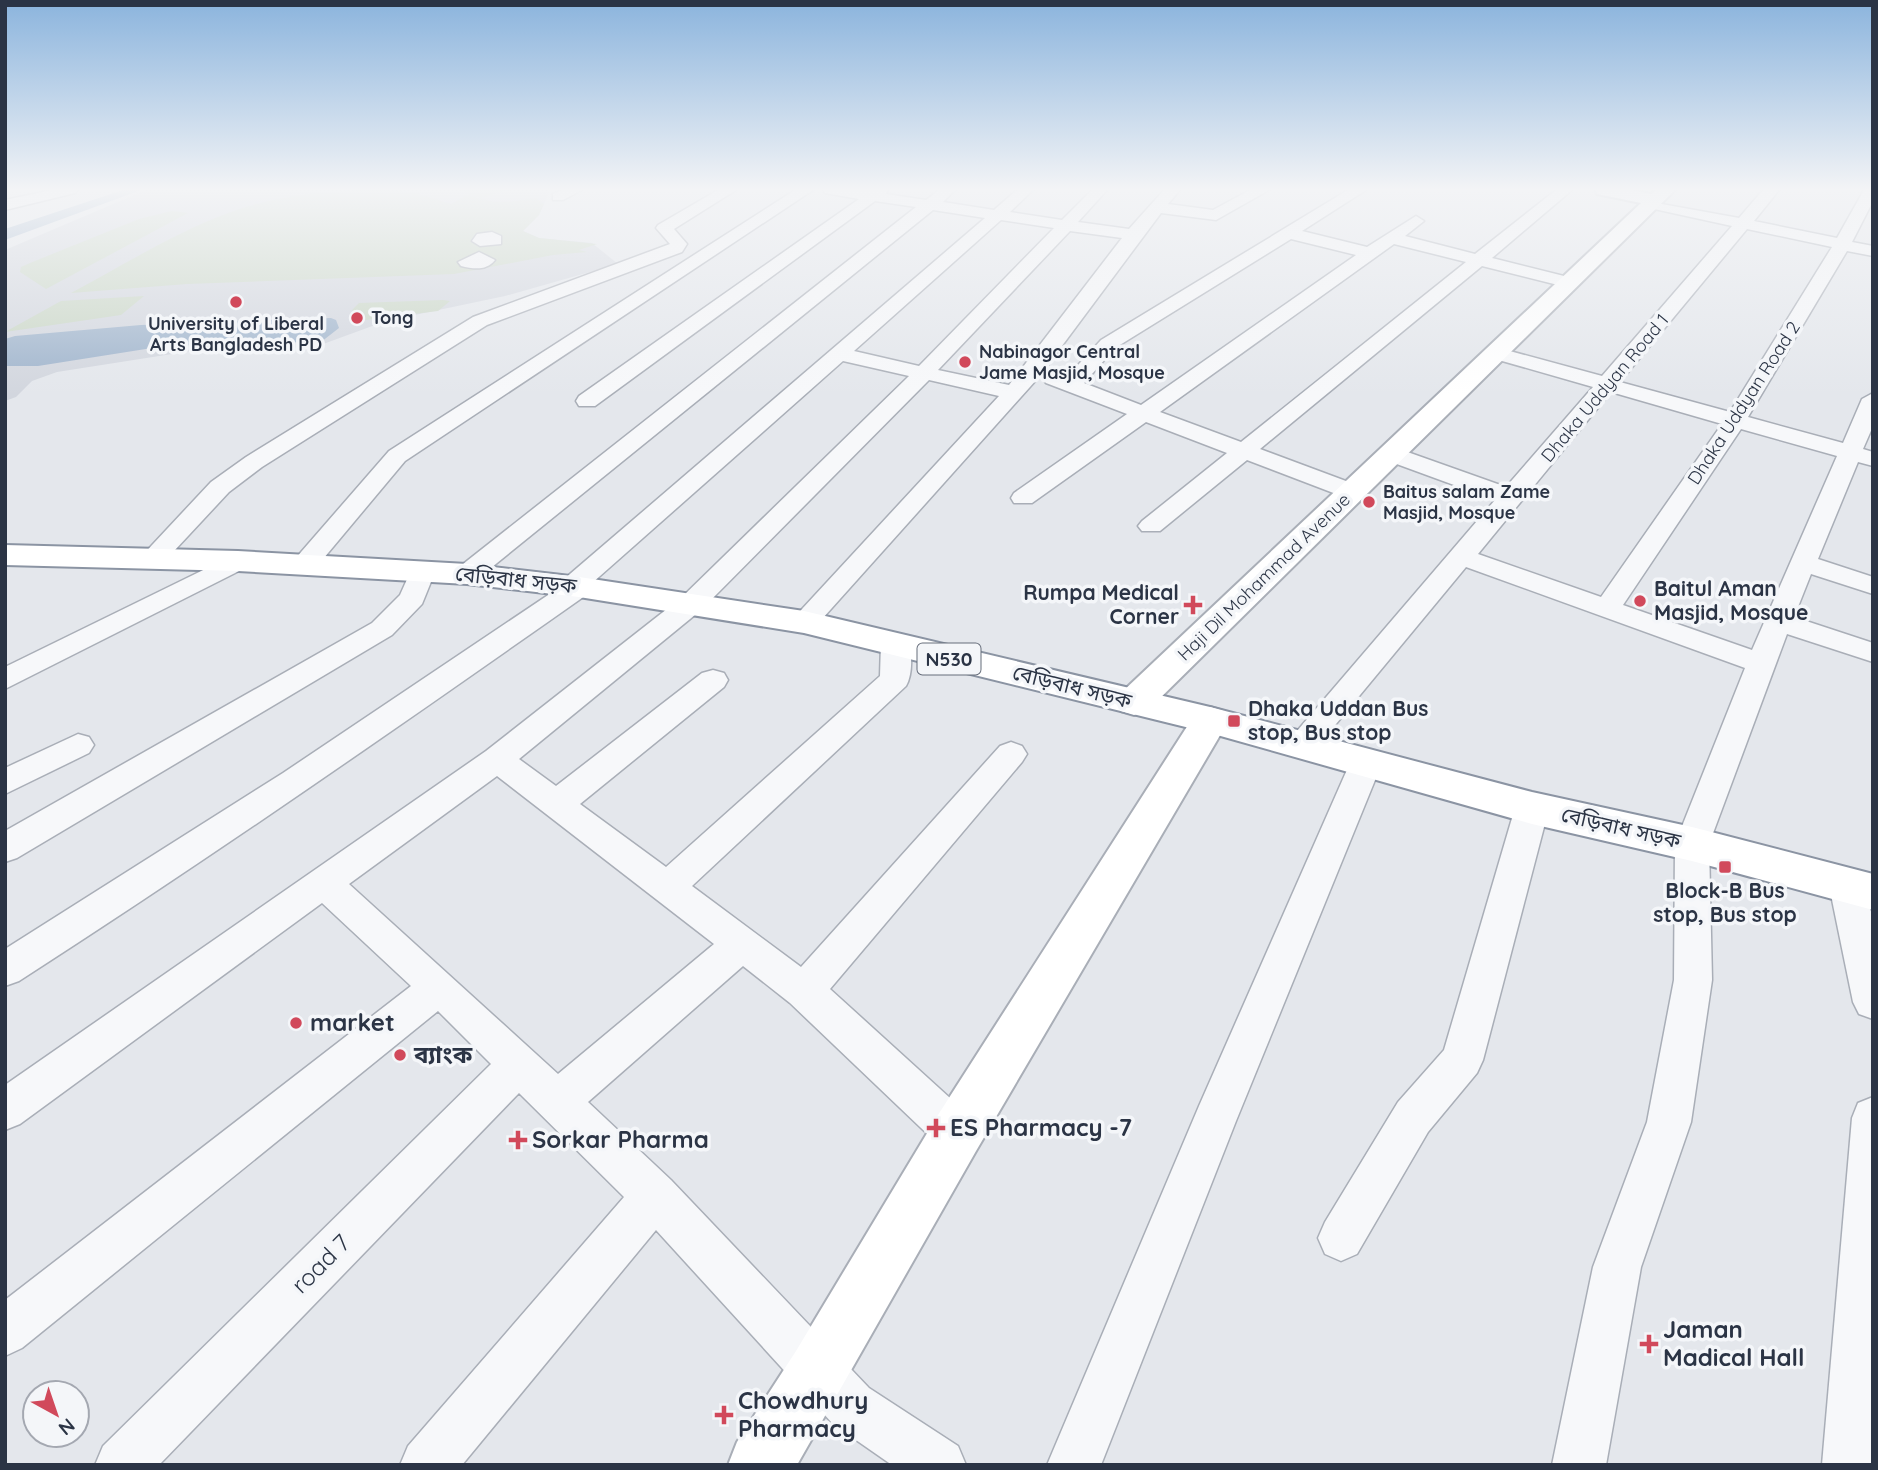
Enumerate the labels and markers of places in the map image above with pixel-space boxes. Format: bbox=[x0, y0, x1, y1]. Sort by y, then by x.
marker: University of Liberal Arts Bangladesh PD bbox=[228, 294, 244, 310]
place label: Tong bbox=[371, 306, 414, 329]
marker: Tong bbox=[349, 310, 365, 326]
place label: University of Liberal Arts Bangladesh PD bbox=[148, 312, 324, 356]
place label: Nabinagor Central Jame Masjid, Mosque bbox=[979, 340, 1165, 384]
marker: Nabinagor Central Jame Masjid, Mosque bbox=[957, 354, 973, 370]
place label: Baitus salam Zame Masjid, Mosque bbox=[1383, 480, 1550, 524]
marker: Baitus salam Zame Masjid, Mosque bbox=[1361, 494, 1377, 510]
place label: Baitul Aman Masjid, Mosque bbox=[1654, 575, 1808, 625]
place label: Rumpa Medical Corner bbox=[1023, 579, 1179, 629]
marker: Baitul Aman Masjid, Mosque bbox=[1632, 593, 1648, 609]
marker: Rumpa Medical Corner bbox=[1185, 597, 1201, 613]
place label: Dhaka Uddan Bus stop, Bus stop bbox=[1248, 695, 1428, 745]
marker: Dhaka Uddan Bus stop, Bus stop bbox=[1226, 713, 1242, 729]
marker: Block-B Bus stop, Bus stop bbox=[1717, 859, 1733, 875]
place label: Block-B Bus stop, Bus stop bbox=[1653, 877, 1797, 927]
place label: market bbox=[310, 1007, 395, 1037]
marker: market bbox=[288, 1015, 304, 1031]
place label: ব্যাংক bbox=[413, 1039, 473, 1069]
marker: ব্যাংক bbox=[392, 1047, 408, 1063]
place label: ES Pharmacy -7 bbox=[950, 1112, 1132, 1142]
marker: ES Pharmacy -7 bbox=[928, 1120, 944, 1136]
place label: Sorkar Pharma bbox=[532, 1124, 709, 1154]
marker: Sorkar Pharma bbox=[510, 1132, 526, 1148]
place label: Jaman Madical Hall bbox=[1663, 1314, 1805, 1372]
marker: Jaman Madical Hall bbox=[1641, 1336, 1657, 1352]
place label: Chowdhury Pharmacy bbox=[738, 1385, 868, 1443]
marker: Chowdhury Pharmacy bbox=[716, 1407, 732, 1423]

